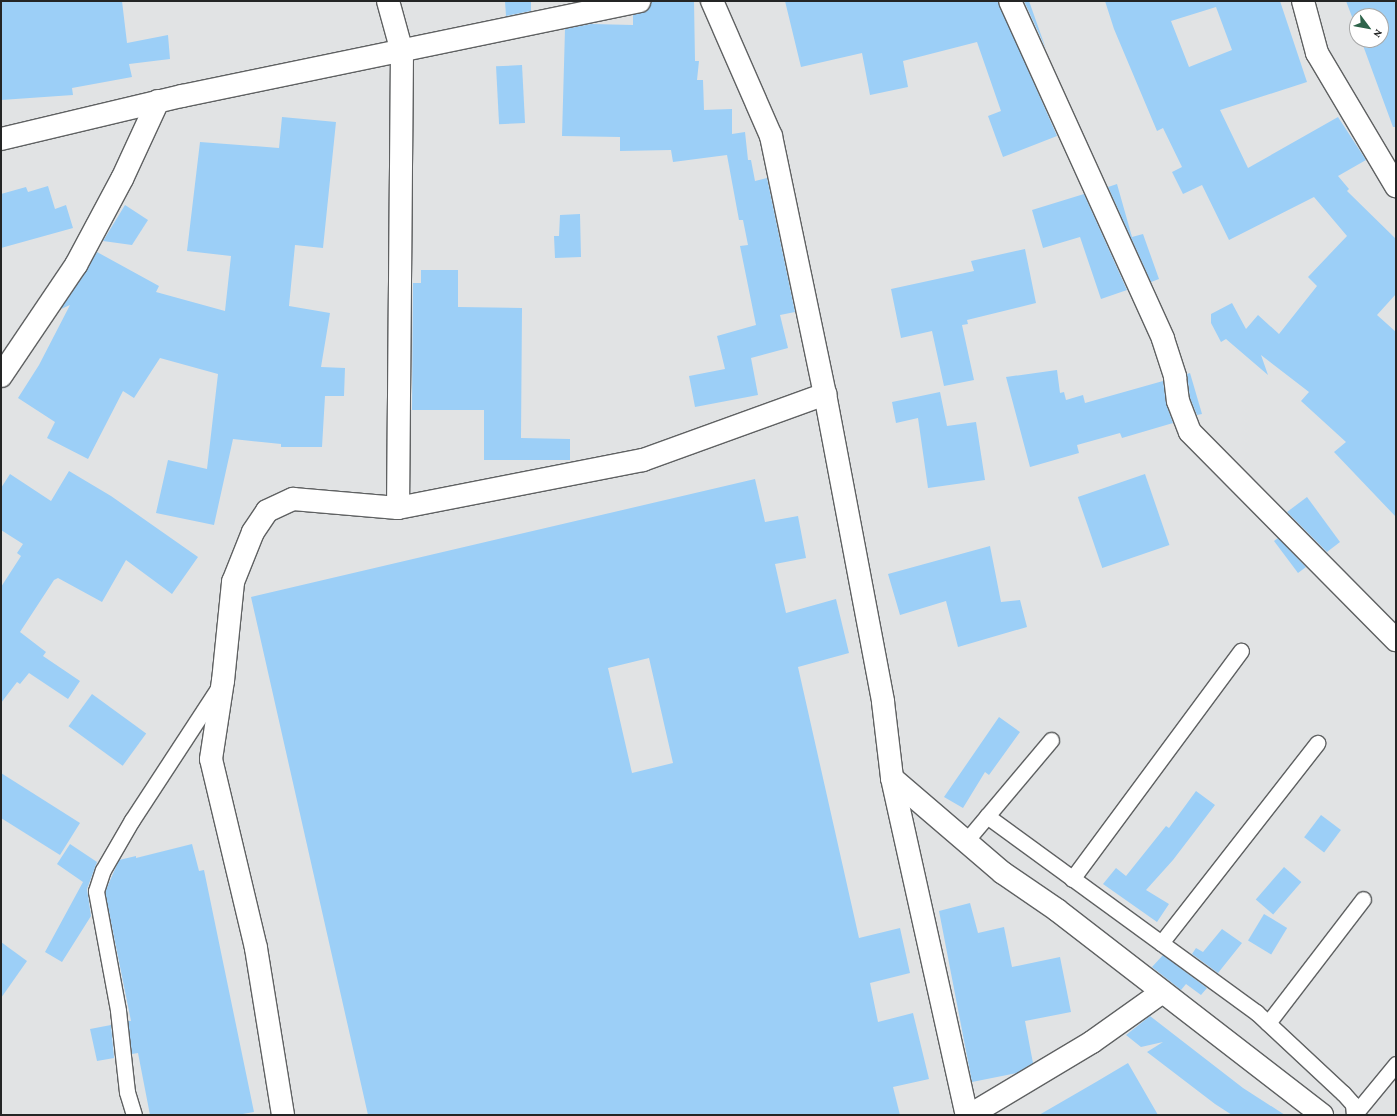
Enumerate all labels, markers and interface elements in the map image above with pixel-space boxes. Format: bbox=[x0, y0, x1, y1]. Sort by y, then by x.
north arrow bbox=[1349, 8, 1389, 48]
text: N bbox=[1371, 27, 1385, 40]

